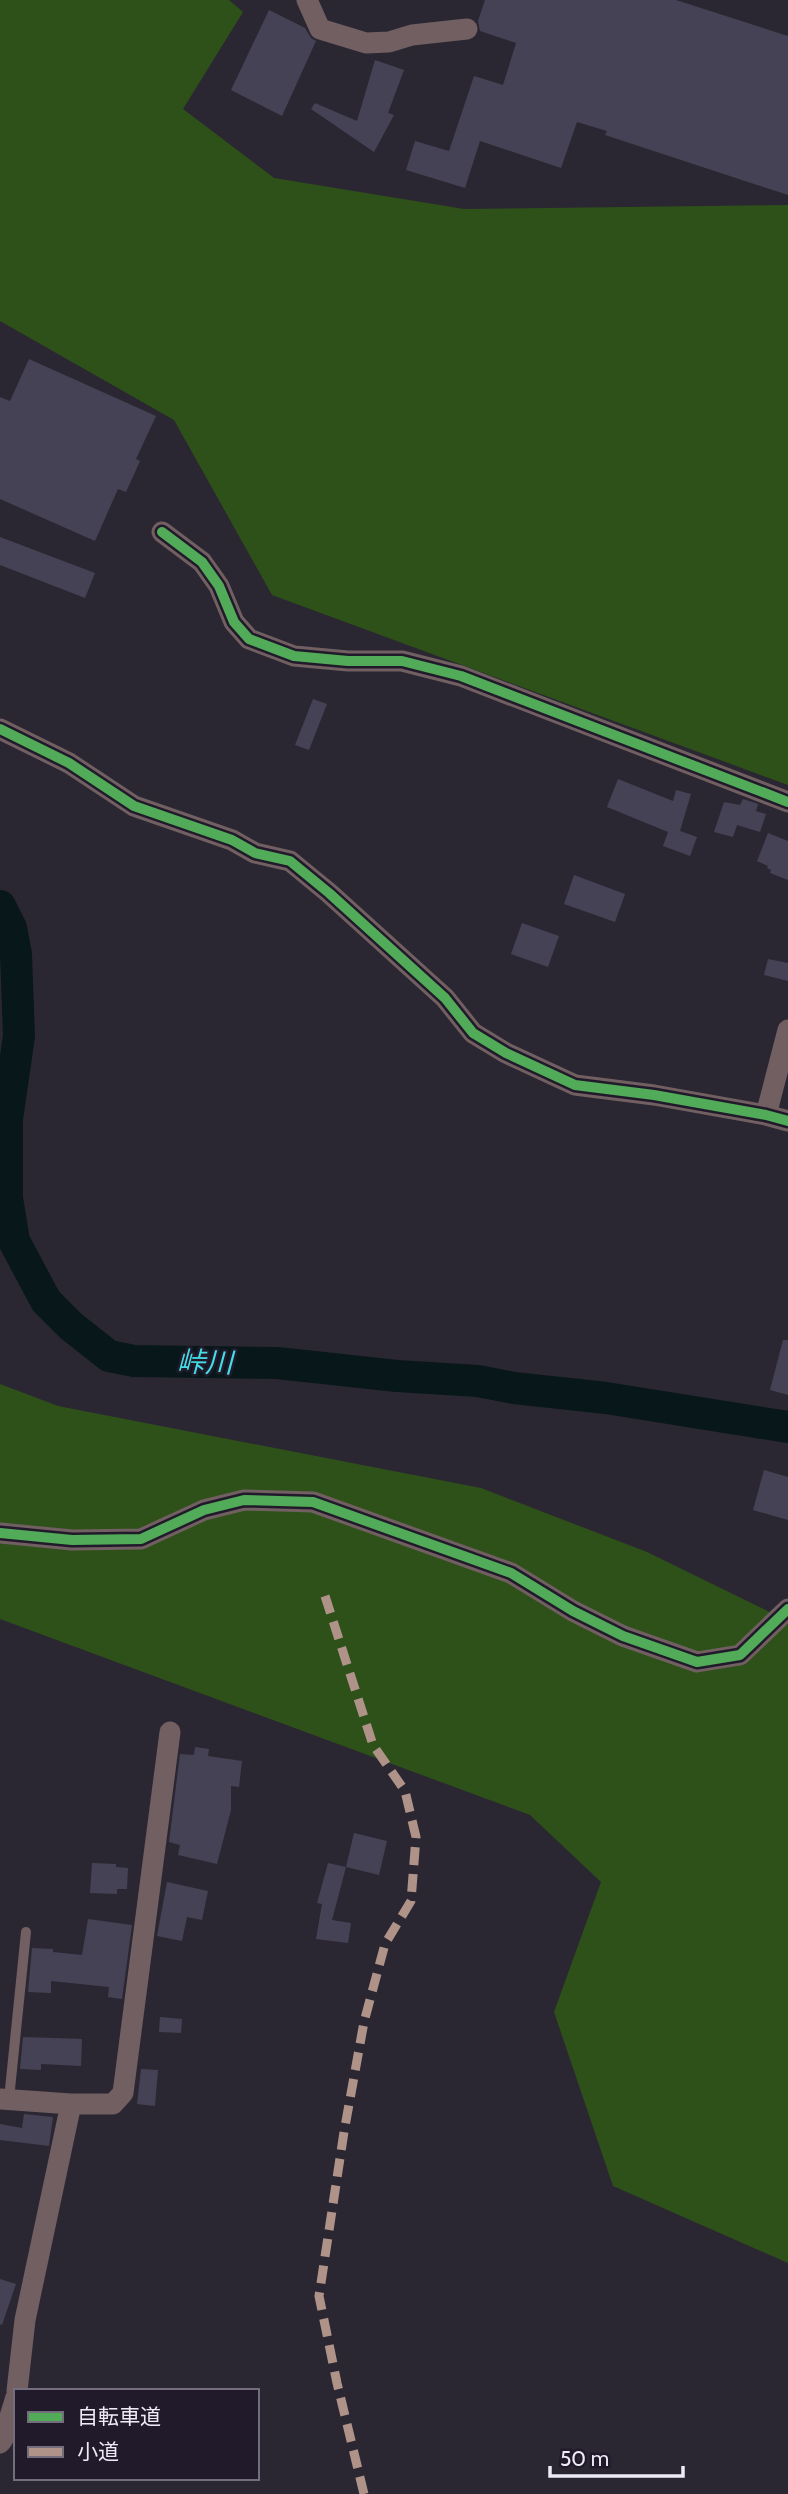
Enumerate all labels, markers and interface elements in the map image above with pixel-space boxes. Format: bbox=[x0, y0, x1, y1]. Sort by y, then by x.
water label: 峠川 bbox=[177, 1345, 236, 1380]
legend bbox=[14, 2389, 259, 2480]
text: 自転車道 bbox=[77, 2404, 161, 2429]
scale bar bbox=[550, 2434, 683, 2478]
text: 小道 bbox=[77, 2439, 119, 2464]
text: 50 m bbox=[560, 2446, 609, 2471]

